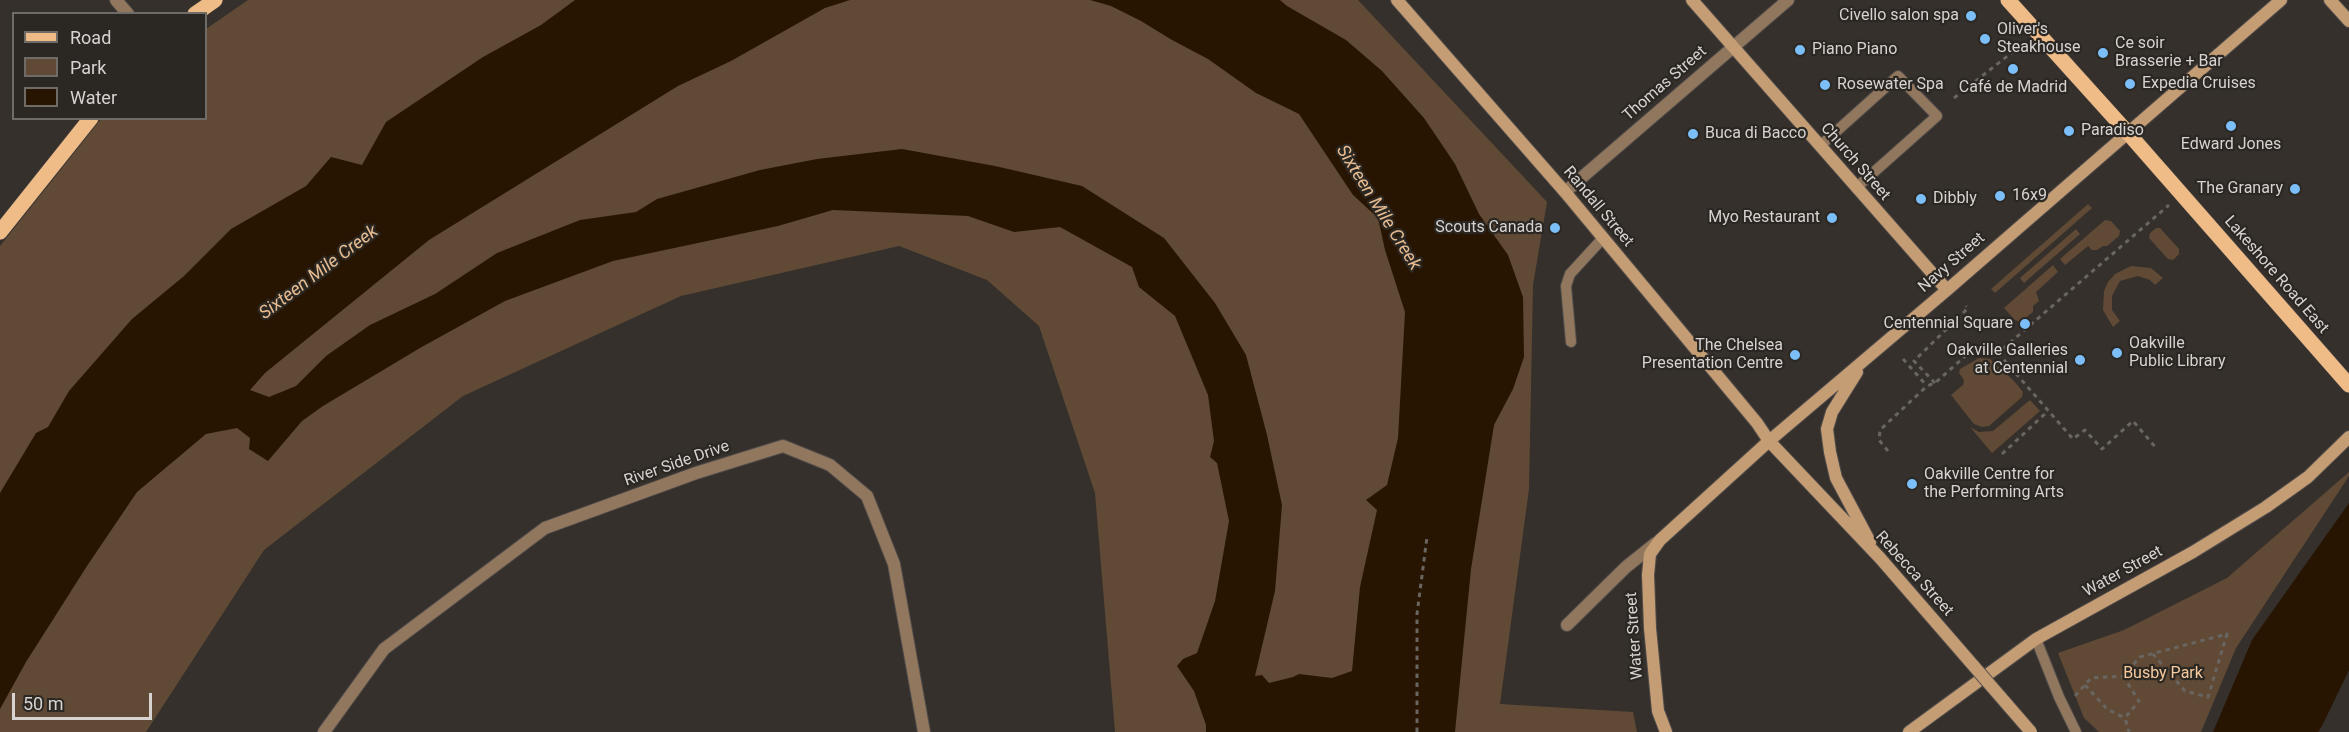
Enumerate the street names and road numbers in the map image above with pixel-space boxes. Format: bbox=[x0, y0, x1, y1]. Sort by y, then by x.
street label: Thomas Street bbox=[1619, 42, 1711, 126]
street label: Church Street bbox=[1816, 119, 1894, 205]
street label: Randall Street bbox=[1559, 163, 1637, 251]
street label: Lakeshore Road East bbox=[2220, 212, 2332, 338]
street label: Navy Street bbox=[1915, 229, 1989, 297]
street label: River Side Drive bbox=[622, 437, 732, 491]
street label: Rebecca Street bbox=[1871, 528, 1957, 620]
street label: Water Street bbox=[2080, 542, 2166, 602]
street label: Water Street bbox=[1622, 591, 1648, 681]

